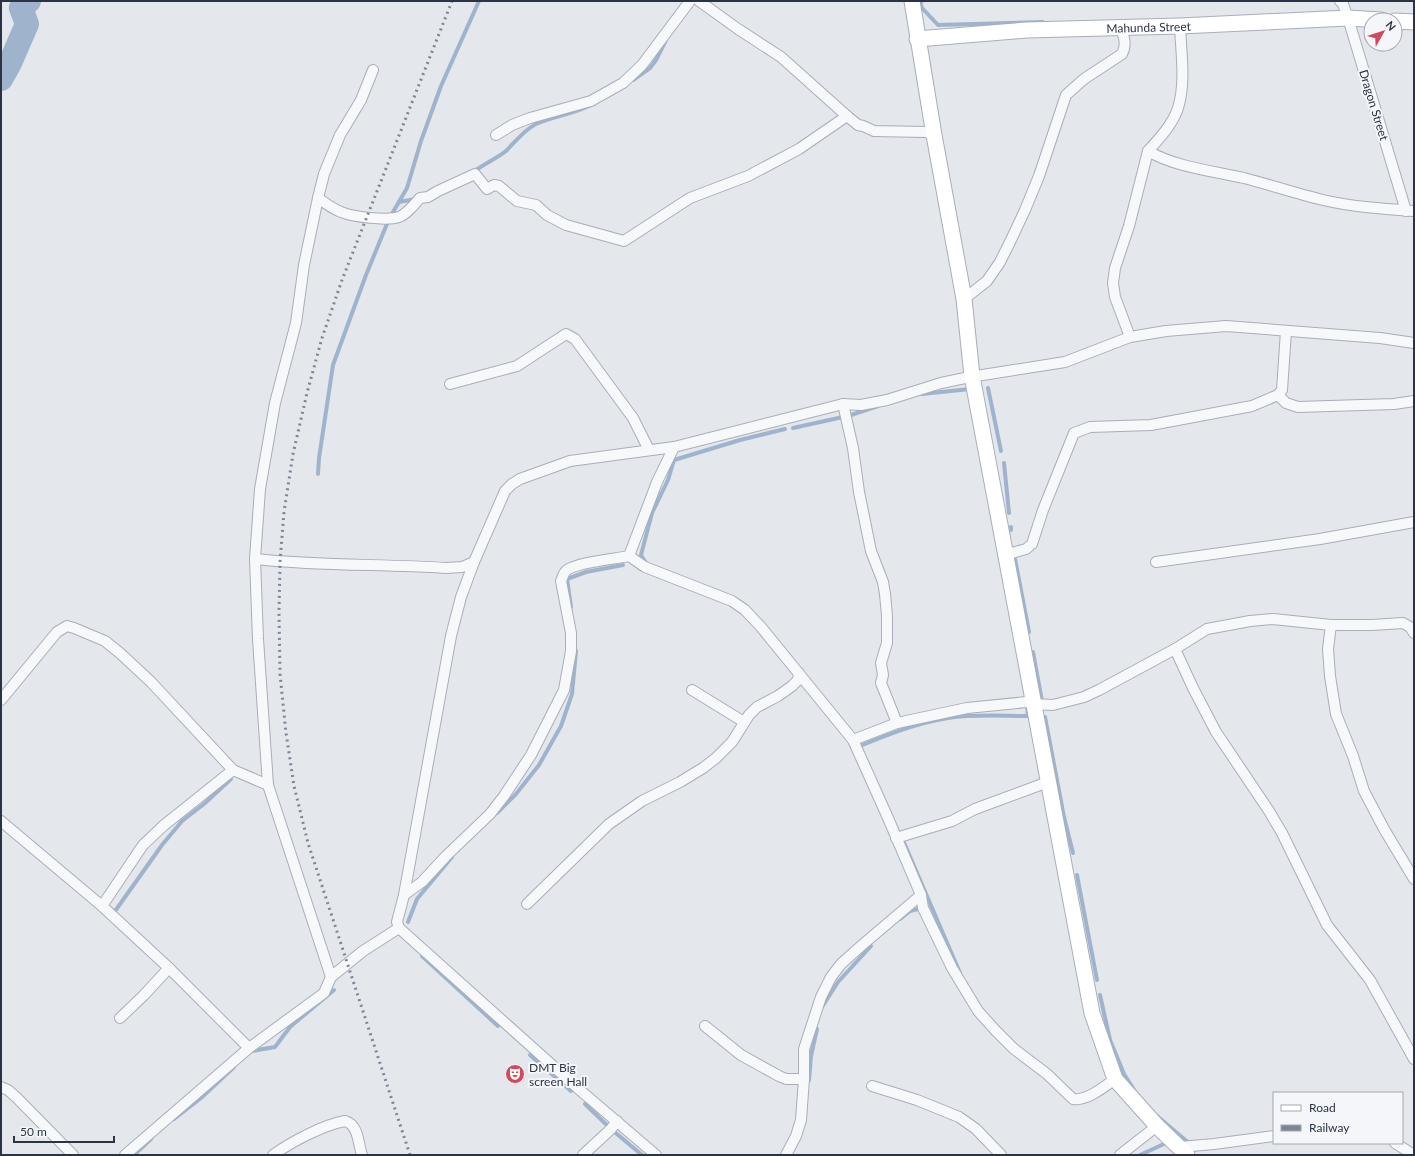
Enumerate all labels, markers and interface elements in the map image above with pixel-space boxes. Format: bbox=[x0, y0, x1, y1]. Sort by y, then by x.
north arrow bbox=[1363, 12, 1403, 52]
street label: Mahunda Street bbox=[1106, 18, 1192, 35]
text: N bbox=[1383, 18, 1399, 33]
street label: Dragon Street bbox=[1356, 68, 1392, 143]
place label: DMT Big screen Hall bbox=[529, 1060, 587, 1089]
theatre icon: DMT Big screen Hall bbox=[504, 1063, 526, 1085]
legend bbox=[1273, 1092, 1403, 1144]
text: Road bbox=[1309, 1100, 1336, 1115]
scale bar bbox=[14, 1118, 114, 1144]
text: Railway bbox=[1309, 1120, 1350, 1135]
text: 50 m bbox=[20, 1124, 47, 1139]

